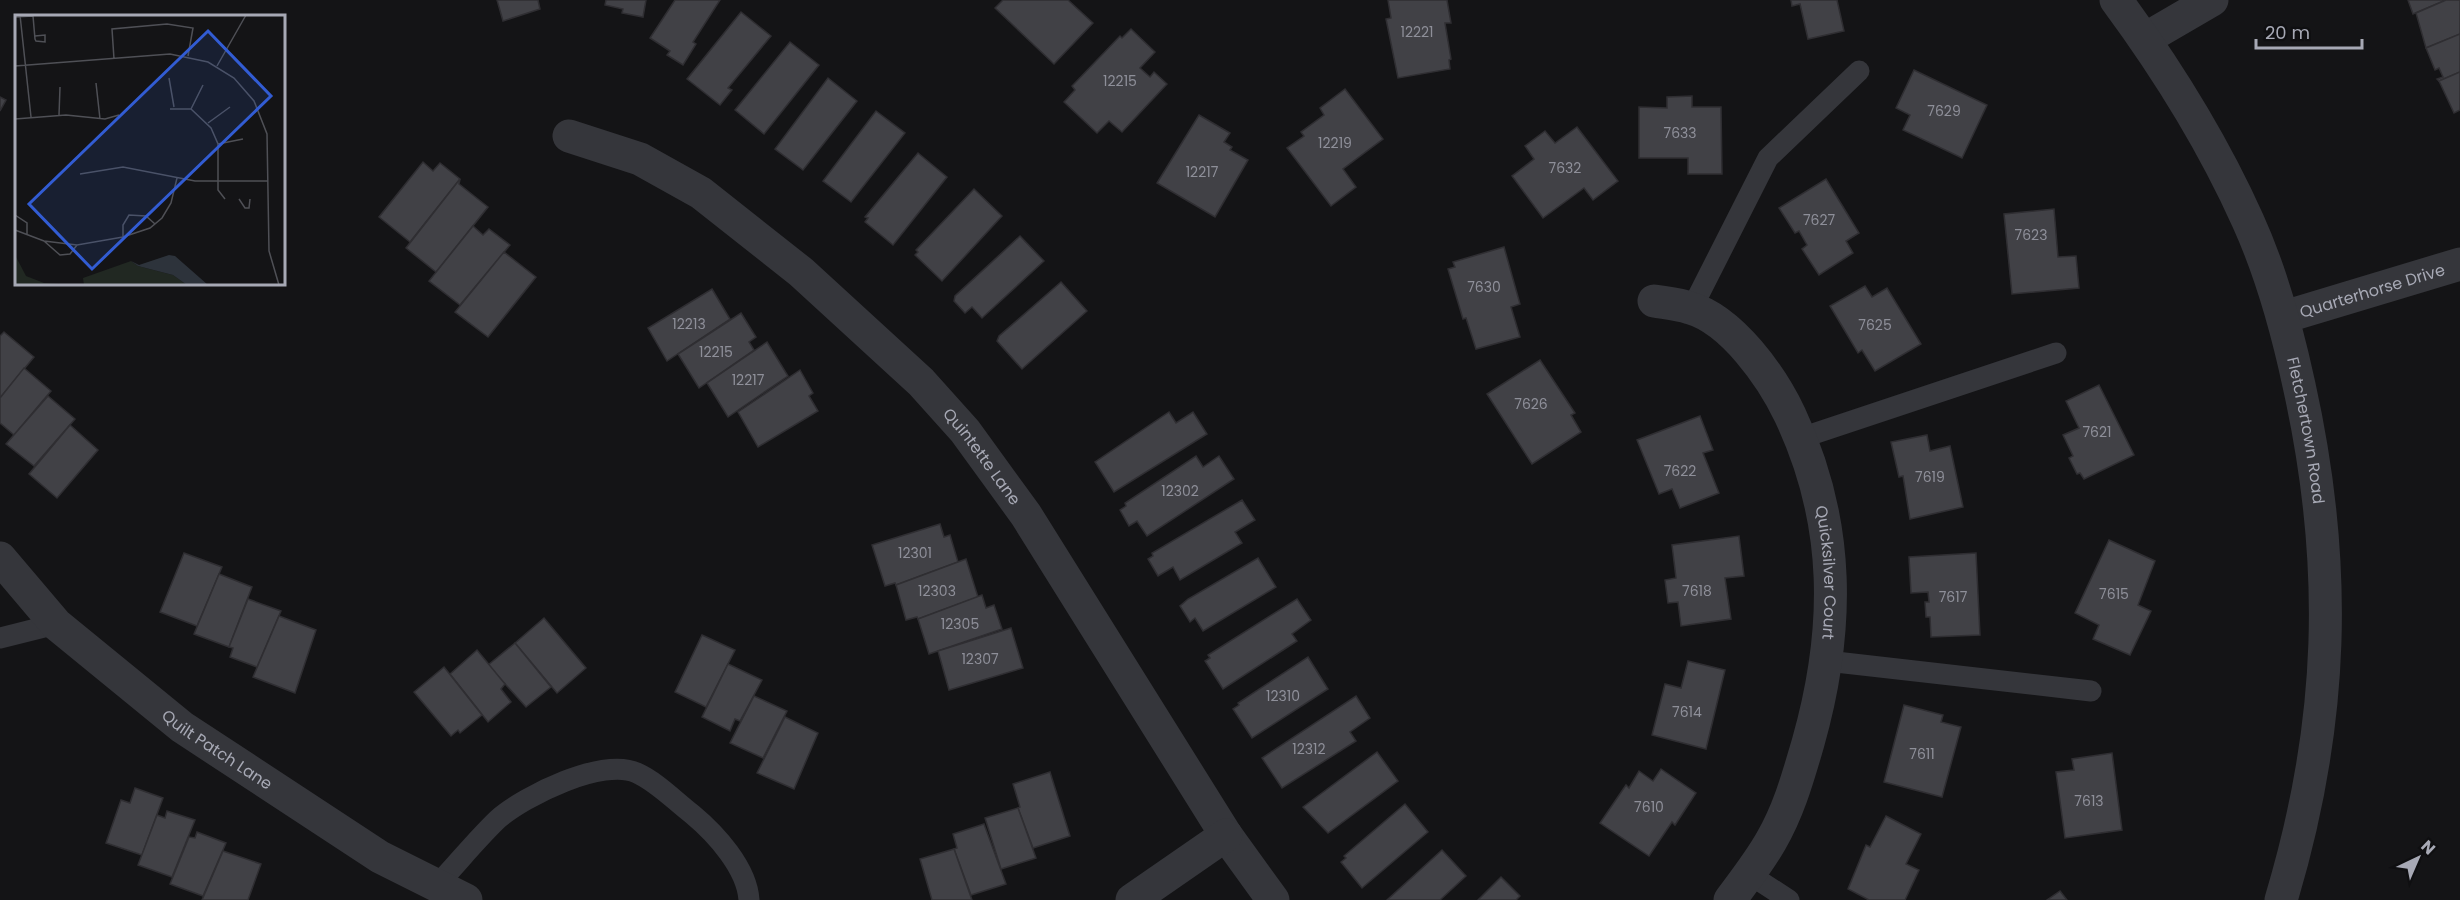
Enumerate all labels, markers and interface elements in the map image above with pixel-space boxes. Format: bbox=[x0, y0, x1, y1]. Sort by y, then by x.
scale bar bbox=[2256, 12, 2362, 50]
inset map bbox=[15, 15, 285, 285]
text: 20 m bbox=[2265, 20, 2310, 45]
house number: 12221 bbox=[1400, 22, 1434, 42]
house number: 12215 bbox=[1103, 71, 1137, 91]
house number: 7629 bbox=[1927, 101, 1961, 121]
house number: 7633 bbox=[1663, 123, 1697, 143]
house number: 12219 bbox=[1318, 133, 1352, 153]
house number: 7632 bbox=[1549, 158, 1581, 178]
house number: 12217 bbox=[1186, 162, 1219, 182]
house number: 7627 bbox=[1803, 210, 1835, 230]
house number: 7623 bbox=[2015, 225, 2047, 245]
street label: Quarterhorse Drive bbox=[2297, 258, 2448, 324]
house number: 7630 bbox=[1467, 277, 1501, 297]
house number: 12213 bbox=[672, 314, 706, 334]
house number: 7625 bbox=[1858, 315, 1892, 335]
house number: 12215 bbox=[699, 342, 733, 362]
street label: Fletchertown Road bbox=[2281, 355, 2330, 505]
house number: 12217 bbox=[732, 370, 765, 390]
house number: 7626 bbox=[1514, 394, 1548, 414]
street label: Quintette Lane bbox=[937, 403, 1026, 510]
house number: 7621 bbox=[2082, 422, 2112, 442]
house number: 7622 bbox=[1664, 461, 1696, 481]
house number: 7619 bbox=[1915, 467, 1945, 487]
house number: 12302 bbox=[1161, 481, 1199, 501]
street label: Quicksilver Court bbox=[1809, 503, 1841, 641]
house number: 12301 bbox=[898, 543, 932, 563]
house number: 12303 bbox=[918, 581, 956, 601]
house number: 7618 bbox=[1682, 581, 1712, 601]
house number: 7615 bbox=[2099, 584, 2129, 604]
house number: 7617 bbox=[1939, 587, 1968, 607]
house number: 12305 bbox=[941, 614, 979, 634]
house number: 12307 bbox=[961, 649, 999, 669]
house number: 12310 bbox=[1266, 686, 1300, 706]
house number: 7614 bbox=[1672, 702, 1702, 722]
street label: Quilt Patch Lane bbox=[157, 704, 277, 795]
house number: 12312 bbox=[1292, 739, 1326, 759]
house number: 7611 bbox=[1909, 744, 1935, 764]
house number: 7613 bbox=[2074, 791, 2104, 811]
house number: 7610 bbox=[1634, 797, 1664, 817]
north arrow bbox=[2388, 828, 2448, 888]
text: N bbox=[2416, 835, 2440, 860]

